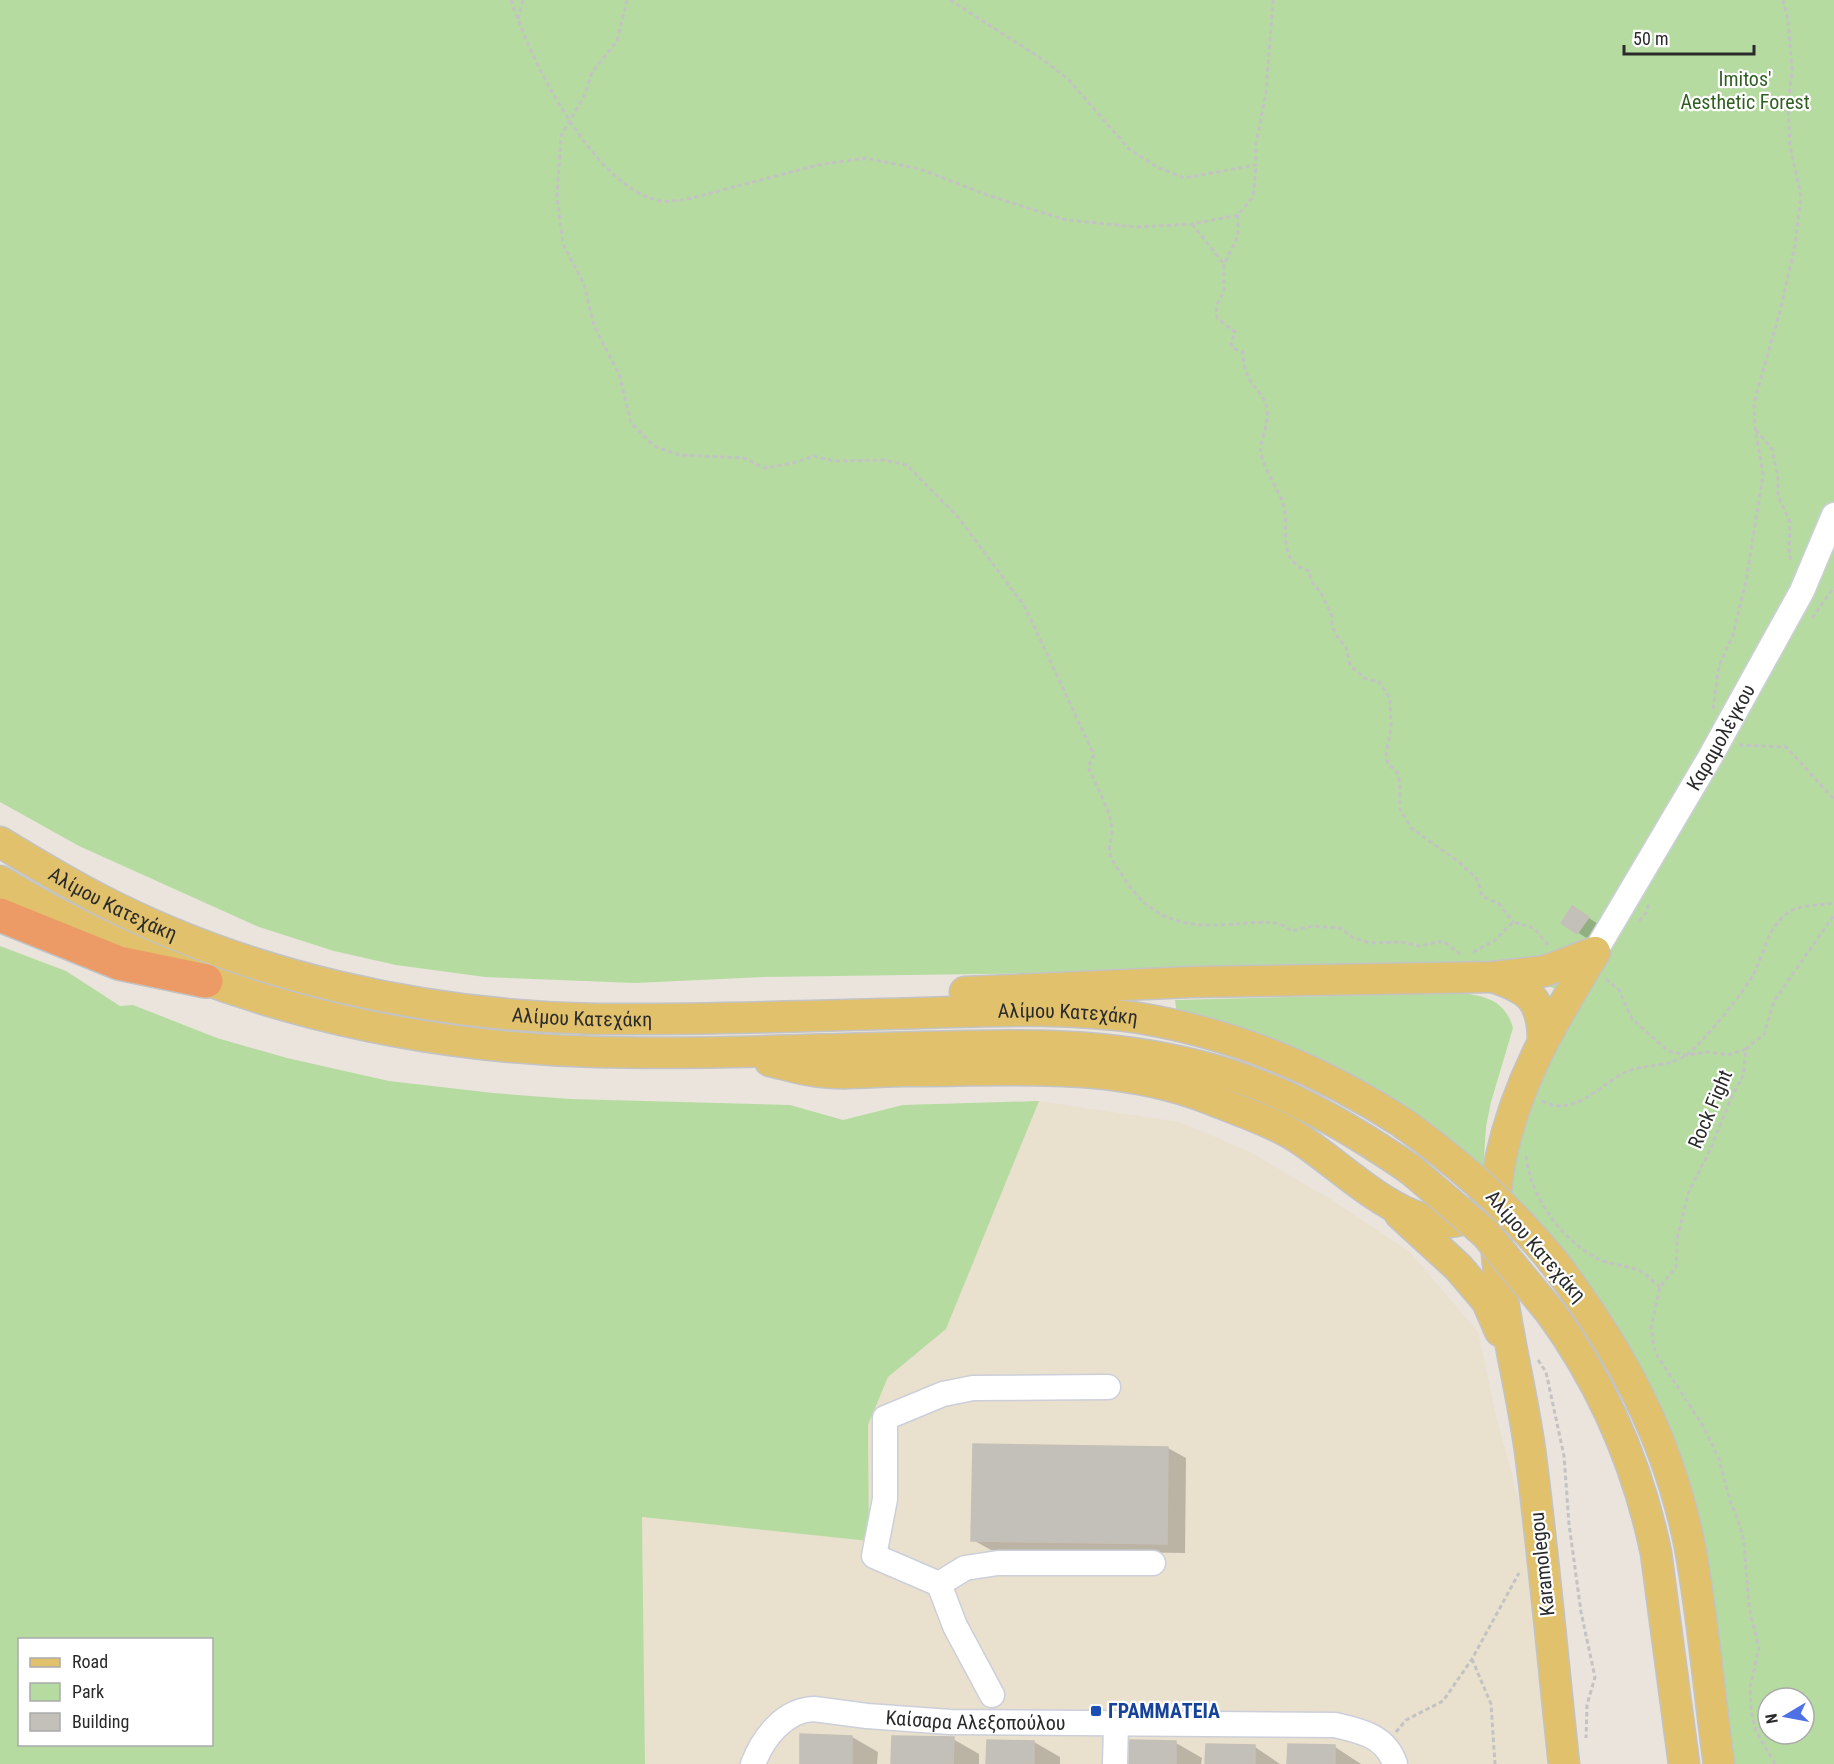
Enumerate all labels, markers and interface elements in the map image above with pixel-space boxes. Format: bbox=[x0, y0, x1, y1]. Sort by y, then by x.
scale bar bbox=[1624, 18, 1754, 56]
text: 50 m bbox=[1633, 28, 1668, 49]
park label: Imitos' Aesthetic Forest bbox=[1680, 67, 1810, 114]
street label: Καραμολέγκου bbox=[1681, 680, 1760, 795]
street label: Αλίμου Κατεχάκη bbox=[44, 862, 181, 946]
street label: Αλίμου Κατεχάκη bbox=[998, 999, 1140, 1030]
street label: Αλίμου Κατεχάκη bbox=[511, 1003, 652, 1031]
street label: Rock Fight bbox=[1683, 1066, 1737, 1152]
street label: Αλίμου Κατεχάκη bbox=[1481, 1185, 1591, 1307]
street label: Karamolegou bbox=[1525, 1511, 1559, 1617]
legend bbox=[18, 1638, 213, 1746]
text: Road bbox=[72, 1651, 108, 1672]
text: Park bbox=[72, 1681, 104, 1702]
north arrow bbox=[1756, 1686, 1816, 1746]
place label: ΓΡΑΜΜΑΤΕΙΑ bbox=[1108, 1699, 1220, 1723]
marker: ΓΡΑΜΜΑΤΕΙΑ bbox=[1089, 1704, 1103, 1718]
street label: Καίσαρα Αλεξοπούλου bbox=[885, 1705, 1066, 1735]
text: Building bbox=[72, 1711, 129, 1732]
text: N bbox=[1762, 1712, 1782, 1725]

